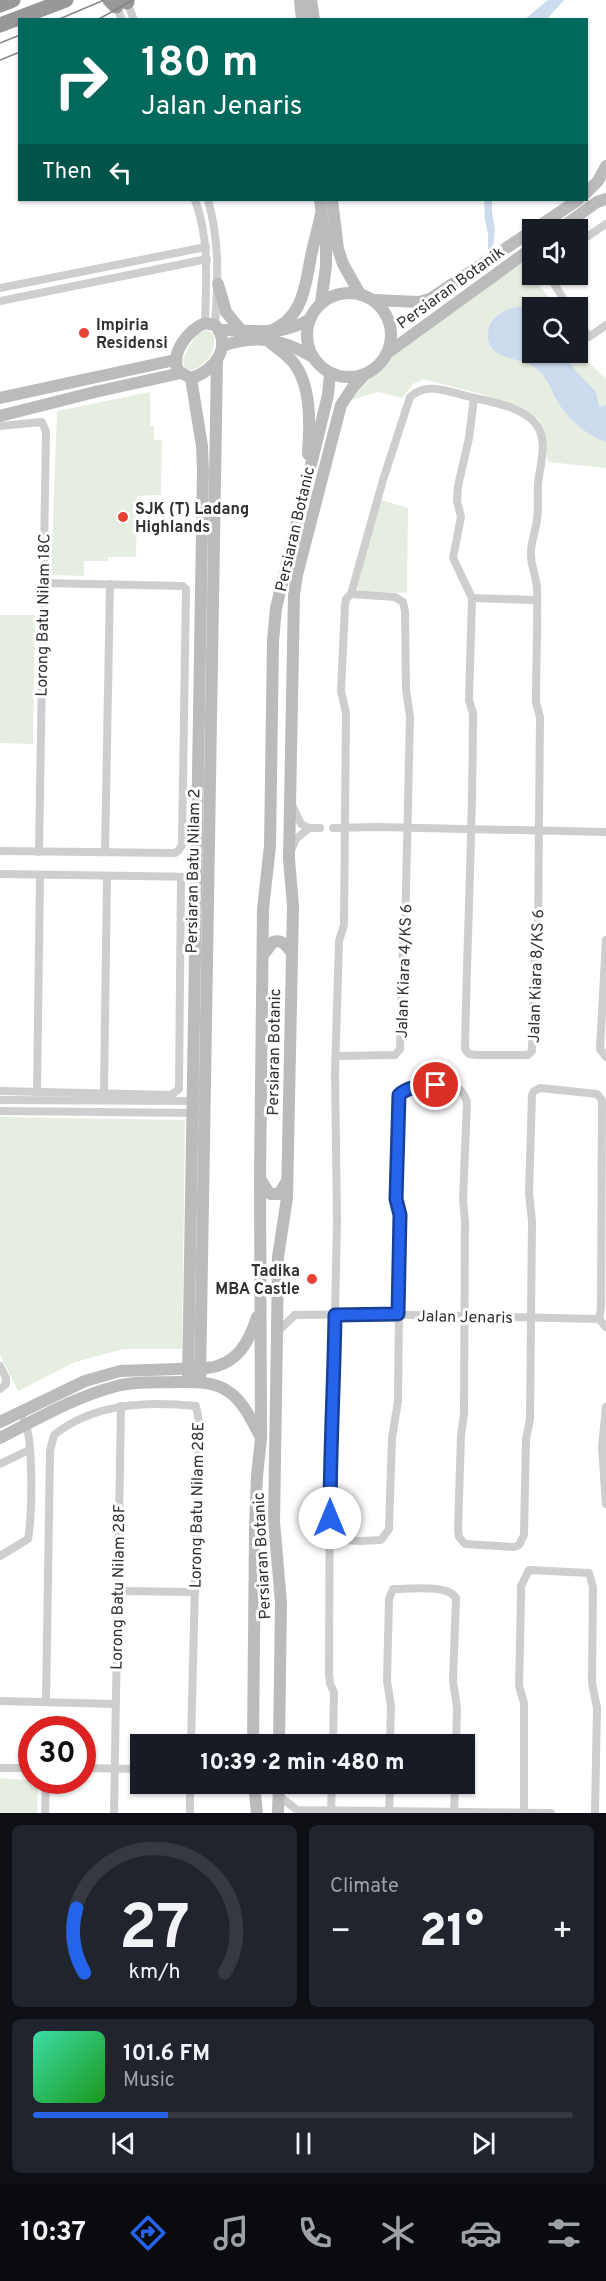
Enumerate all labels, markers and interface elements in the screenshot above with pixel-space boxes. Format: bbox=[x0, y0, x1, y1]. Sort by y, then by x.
text: 180 m bbox=[141, 38, 258, 91]
icon: right bbox=[42, 42, 120, 120]
text: Jalan Jenaris bbox=[141, 90, 302, 124]
icon: left bbox=[104, 156, 137, 189]
text: Then bbox=[42, 159, 92, 186]
map controls bbox=[522, 219, 588, 363]
button: sound bbox=[522, 219, 588, 285]
street label: Persiaran Botanik bbox=[394, 243, 509, 334]
button: search bbox=[522, 297, 588, 363]
place label: Impiria Residensi bbox=[96, 316, 168, 354]
marker: Impiria Residensi bbox=[77, 326, 91, 340]
street label: Persiaran Botanic bbox=[272, 465, 320, 594]
place label: SJK (T) Ladang Highlands bbox=[135, 500, 249, 538]
marker: SJK (T) Ladang Highlands bbox=[116, 510, 130, 524]
street label: Lorong Batu Nilam 18C bbox=[33, 533, 55, 697]
street label: Persiaran Batu Nilam 2 bbox=[183, 788, 205, 954]
street label: Jalan Kiara 4/KS 6 bbox=[393, 903, 417, 1039]
street label: Jalan Kiara 8/KS 6 bbox=[525, 909, 549, 1043]
street label: Persiaran Botanic bbox=[264, 988, 286, 1116]
pin bbox=[410, 1059, 461, 1110]
icon: arrive bbox=[419, 1068, 452, 1101]
place label: Tadika MBA Castle bbox=[215, 1262, 300, 1300]
marker: Tadika MBA Castle bbox=[305, 1272, 319, 1286]
street label: Jalan Jenaris bbox=[417, 1307, 513, 1329]
street label: Lorong Batu Nilam 28E bbox=[187, 1422, 209, 1588]
position arrow bbox=[298, 1486, 362, 1550]
street label: Persiaran Botanic bbox=[250, 1492, 276, 1620]
street label: Lorong Batu Nilam 28F bbox=[108, 1504, 130, 1670]
speed limit sign: 30 bbox=[18, 1716, 96, 1794]
text: 10:39 · 2 min · 480 m bbox=[200, 1750, 405, 1777]
text: Climate bbox=[330, 1874, 399, 1900]
text: 27 bbox=[119, 1892, 190, 1971]
text: 21° bbox=[419, 1905, 484, 1962]
text: − bbox=[330, 1912, 351, 1954]
text: + bbox=[552, 1912, 573, 1954]
text: km/h bbox=[128, 1959, 181, 1986]
text: 101.6 FM bbox=[123, 2041, 210, 2068]
text: Music bbox=[123, 2068, 175, 2094]
icon: previous bbox=[107, 2127, 140, 2160]
icon: pause bbox=[287, 2127, 320, 2160]
icon: next bbox=[467, 2127, 500, 2160]
icon: directions bbox=[127, 2212, 169, 2254]
icon: music bbox=[210, 2212, 252, 2254]
icon: phone bbox=[294, 2212, 336, 2254]
icon: climate bbox=[377, 2212, 419, 2254]
icon: car bbox=[460, 2212, 502, 2254]
icon: filters bbox=[543, 2212, 585, 2254]
text: 10:37 bbox=[21, 2216, 86, 2250]

